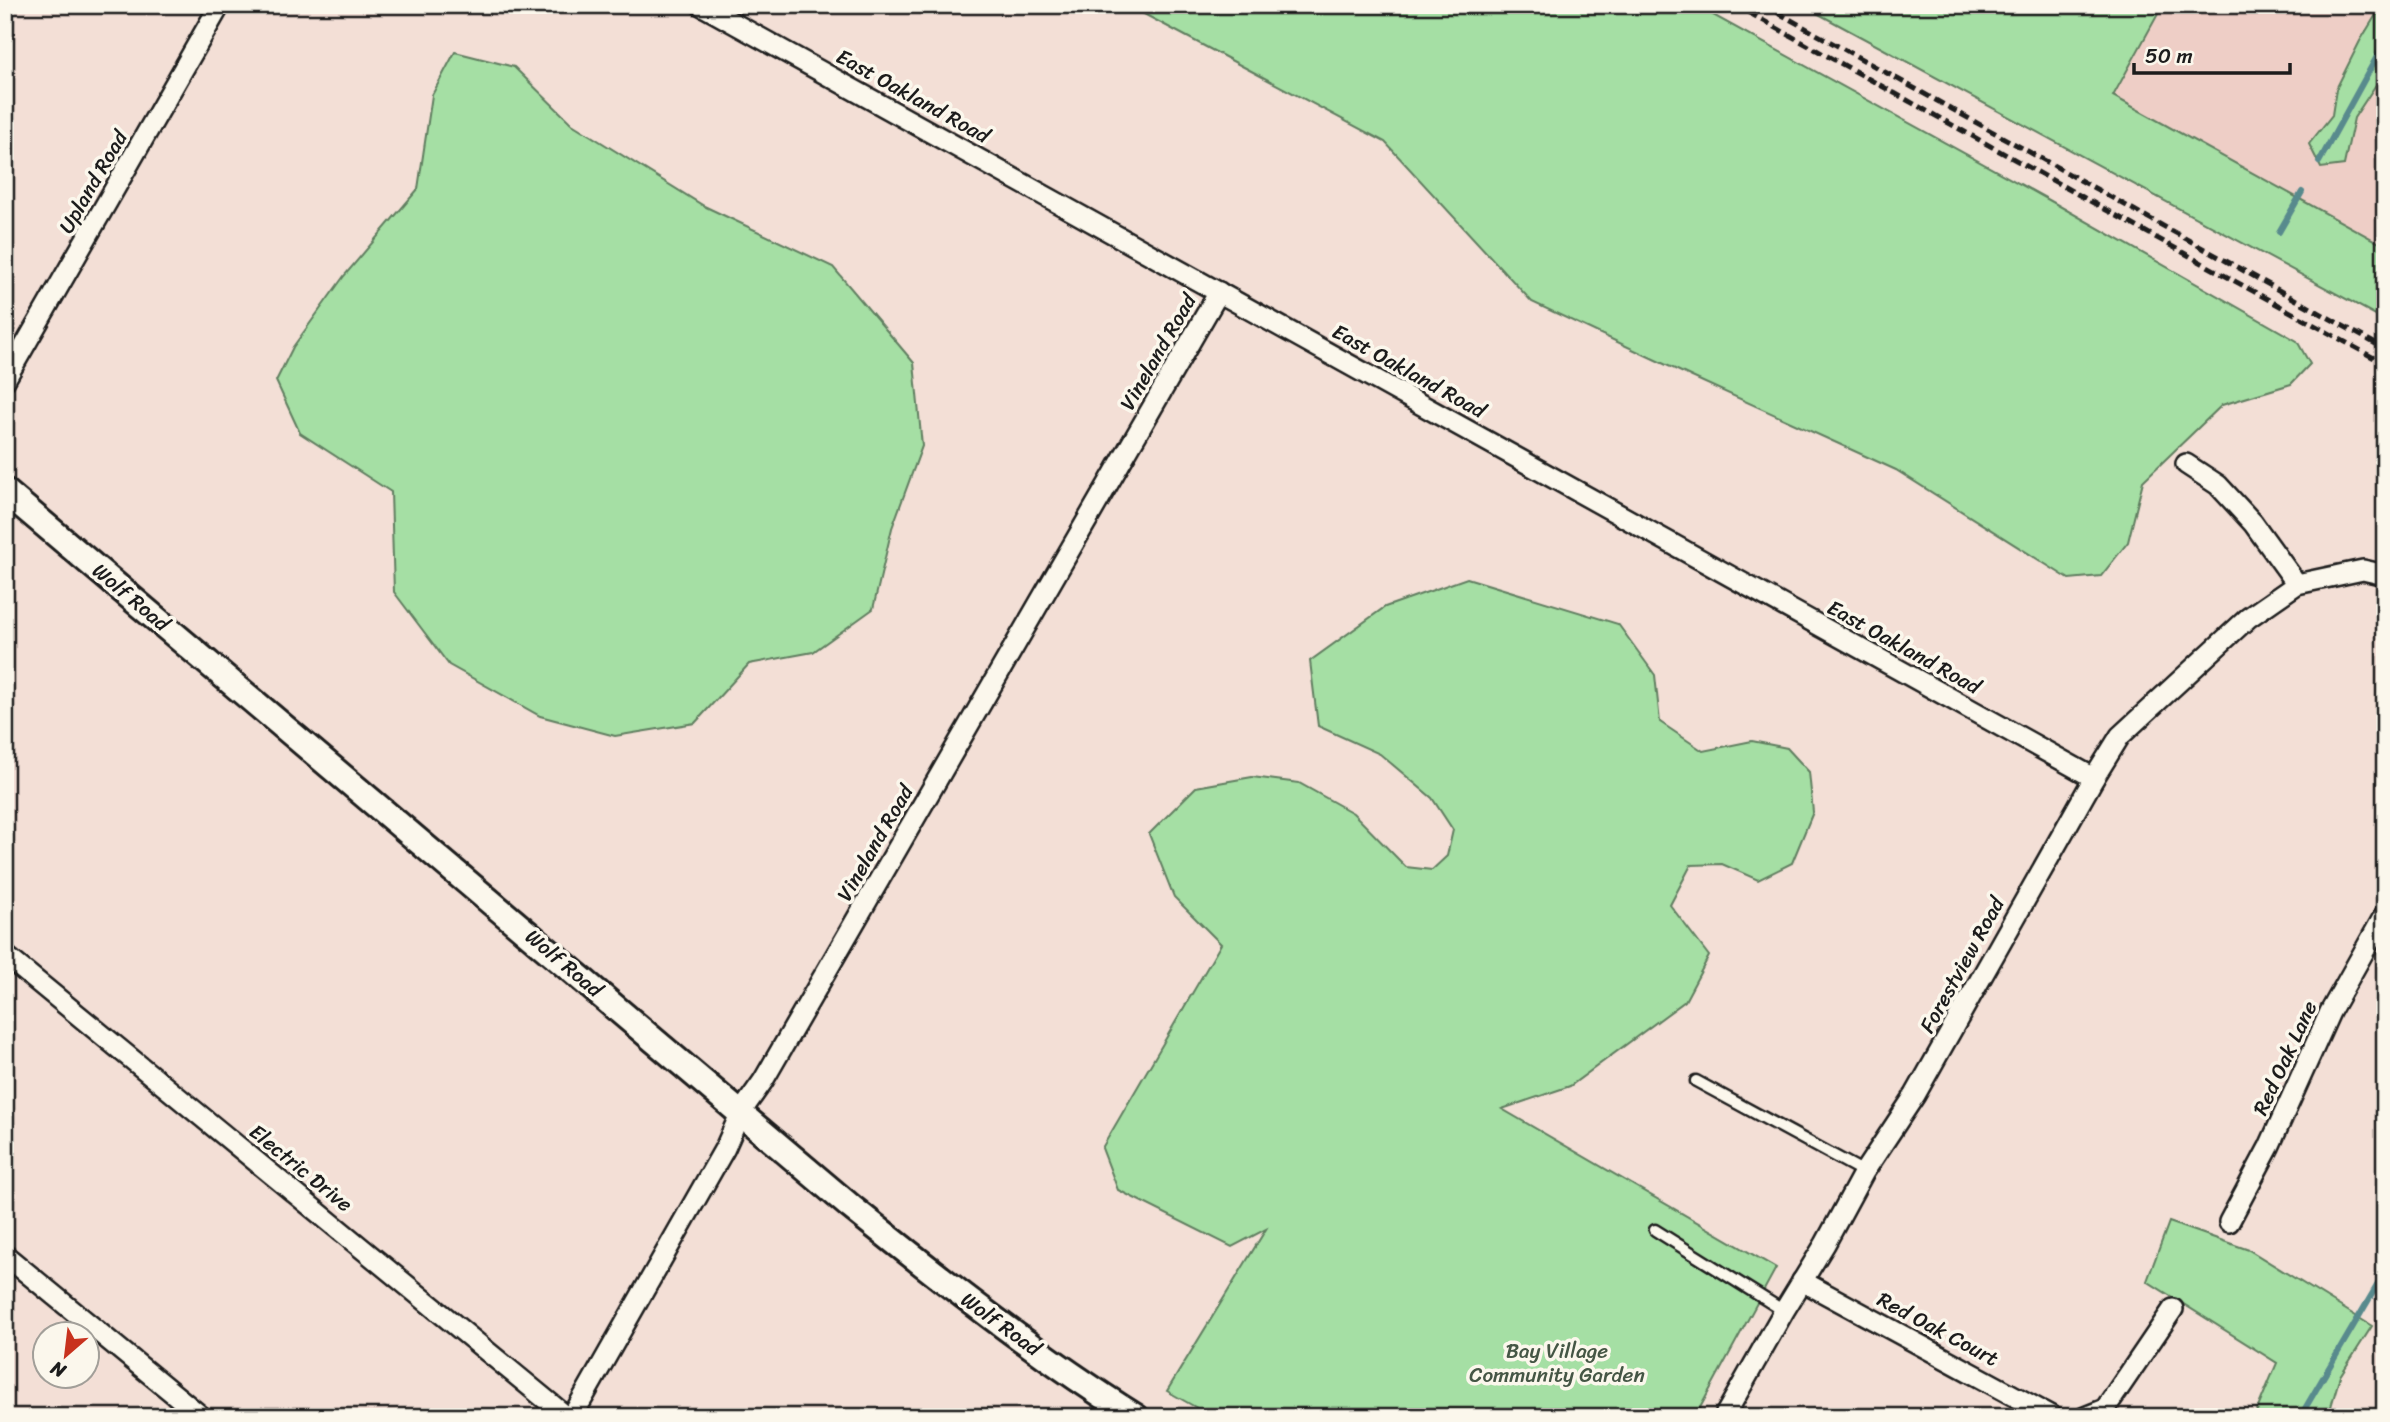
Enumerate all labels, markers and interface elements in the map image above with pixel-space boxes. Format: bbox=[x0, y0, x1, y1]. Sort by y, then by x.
scale bar bbox=[2134, 32, 2290, 76]
text: 50 m bbox=[2145, 37, 2193, 75]
street label: East Oakland Road bbox=[829, 38, 999, 155]
street label: Upland Road bbox=[48, 121, 139, 241]
street label: Vineland Road bbox=[1109, 285, 1208, 418]
street label: East Oakland Road bbox=[1325, 313, 1495, 430]
street label: Wolf Road bbox=[83, 553, 180, 643]
street label: East Oakland Road bbox=[1820, 589, 1990, 706]
street label: Vineland Road bbox=[826, 776, 925, 909]
street label: Forestview Road bbox=[1909, 888, 2016, 1040]
street label: Wolf Road bbox=[516, 919, 613, 1009]
street label: Red Oak Lane bbox=[2242, 994, 2328, 1122]
street label: Electric Drive bbox=[240, 1114, 362, 1222]
street label: Wolf Road bbox=[952, 1281, 1051, 1368]
street label: Red Oak Court bbox=[1870, 1281, 2006, 1377]
north arrow bbox=[32, 1320, 102, 1390]
park label: Bay Village Community Garden bbox=[1469, 1332, 1645, 1394]
text: N bbox=[44, 1352, 73, 1388]

